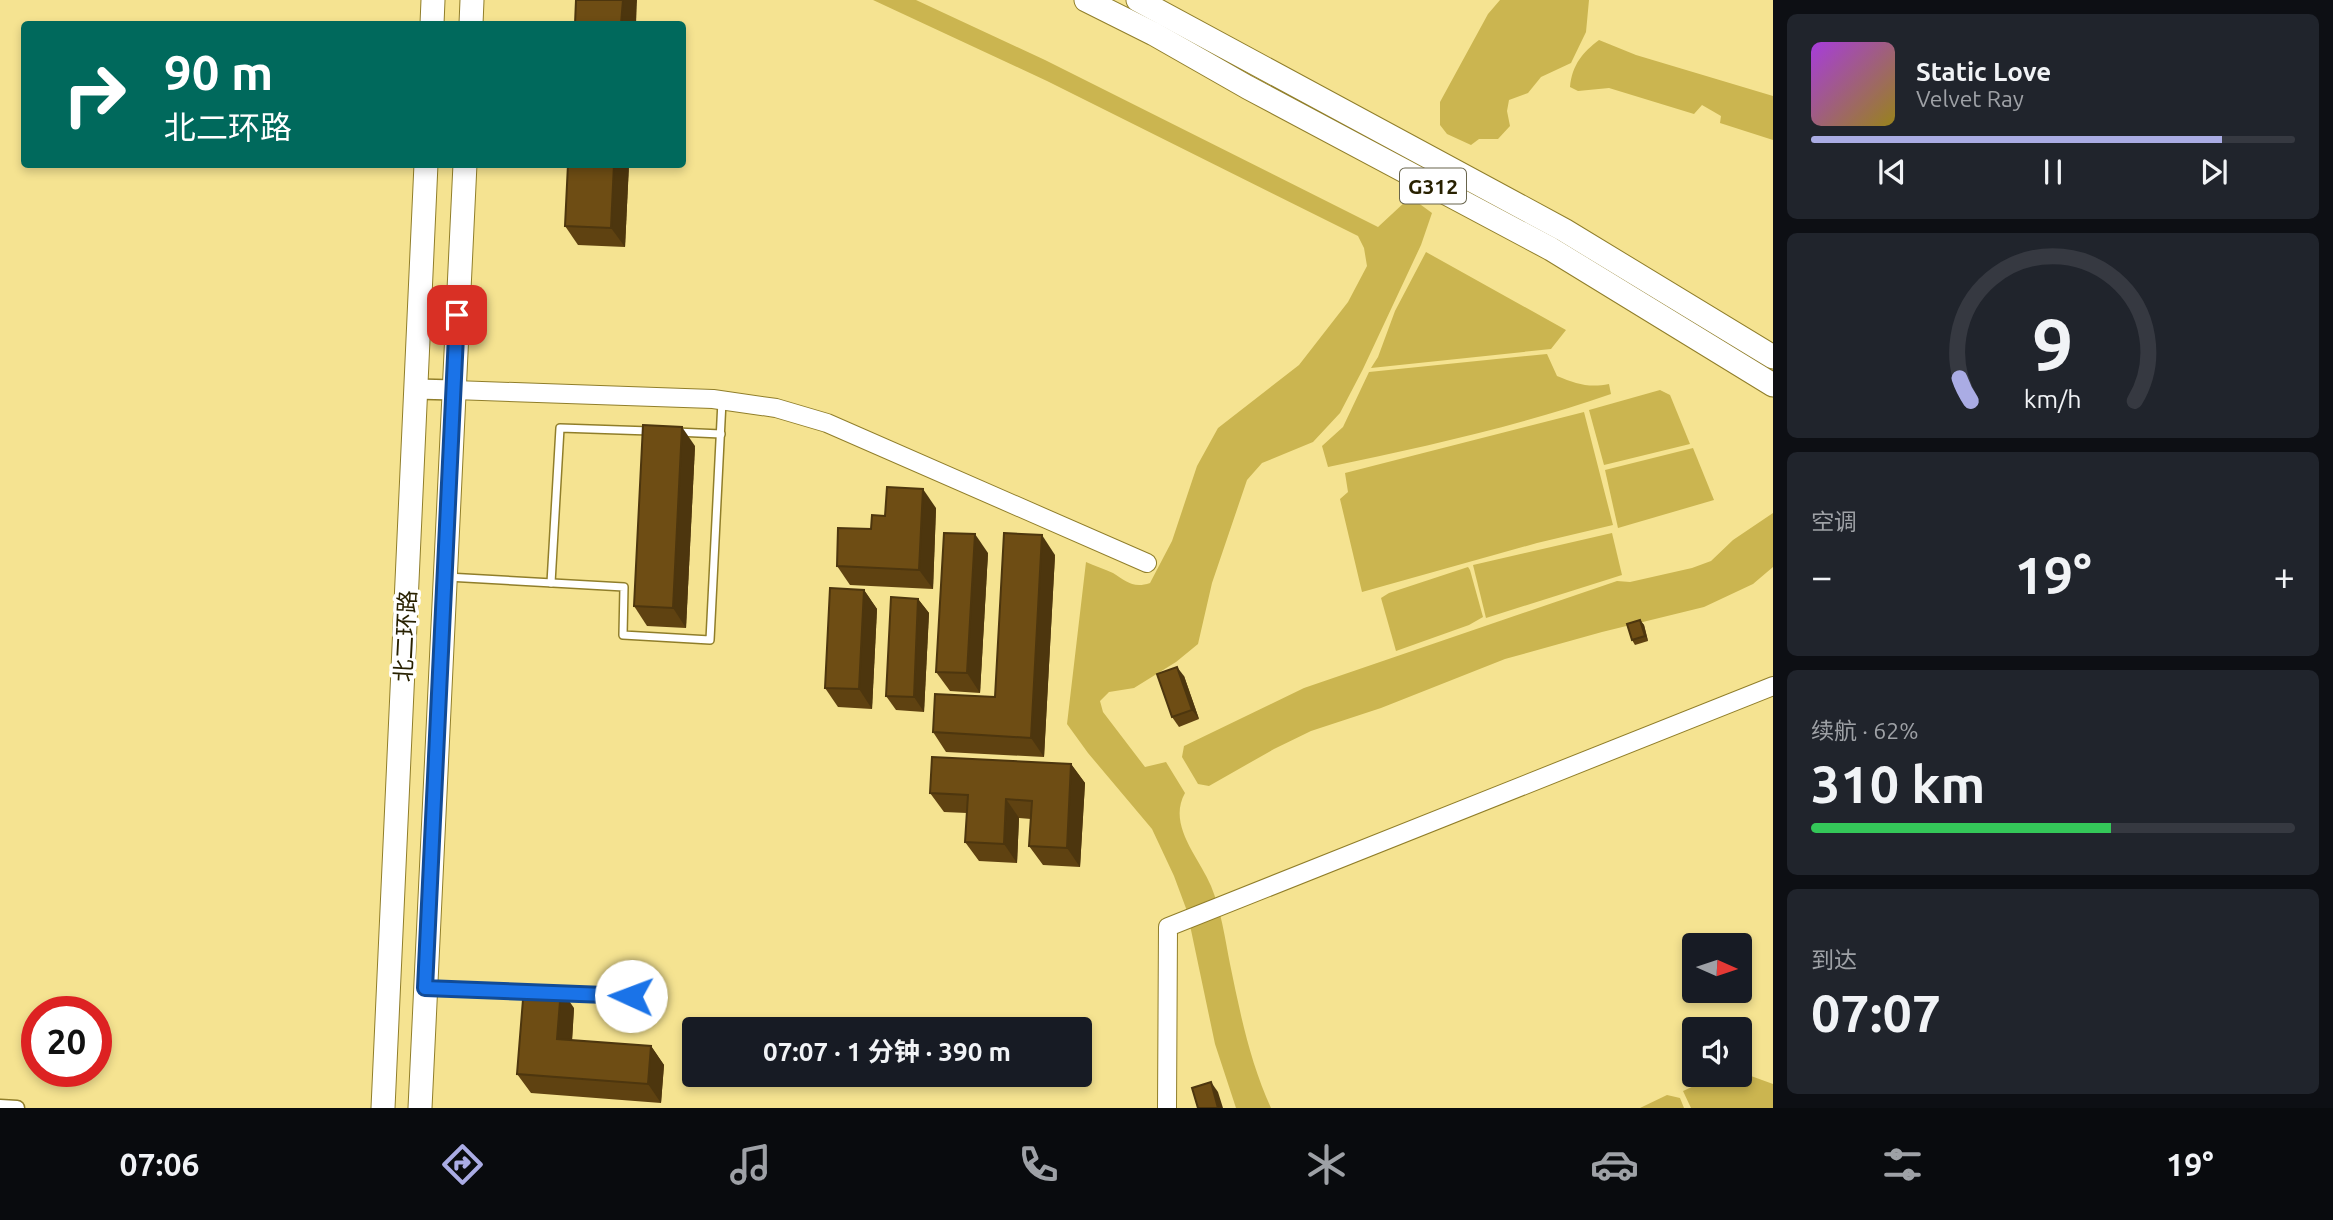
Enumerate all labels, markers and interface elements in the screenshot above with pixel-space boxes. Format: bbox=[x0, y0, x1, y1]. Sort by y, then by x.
text: 90 m bbox=[164, 44, 273, 99]
icon: right bbox=[49, 49, 140, 140]
text: Static Love bbox=[1916, 57, 2051, 86]
text: Velvet Ray bbox=[1916, 86, 2024, 111]
text: 北二环路 bbox=[164, 109, 292, 145]
icon: previous bbox=[1873, 153, 1911, 191]
icon: pause bbox=[2034, 153, 2072, 191]
icon: next bbox=[2195, 153, 2233, 191]
road number: G312 bbox=[1400, 168, 1466, 204]
pin bbox=[427, 285, 487, 345]
icon: arrive bbox=[438, 296, 476, 334]
text: 9 bbox=[2032, 304, 2074, 386]
text: km/h bbox=[2024, 385, 2082, 413]
text: 空调 bbox=[1811, 509, 1857, 534]
text: 19° bbox=[2014, 546, 2092, 604]
text: − bbox=[1811, 555, 1832, 597]
text: + bbox=[2274, 555, 2295, 597]
street label: 北二环路 bbox=[390, 589, 420, 683]
text: 续航 · 62% bbox=[1811, 718, 1918, 743]
text: 310 km bbox=[1811, 755, 1985, 813]
north arrow bbox=[1682, 933, 1752, 1003]
map controls bbox=[1682, 933, 1752, 1087]
text: 到达 bbox=[1811, 947, 1857, 972]
position arrow bbox=[594, 959, 668, 1033]
text: 07:07 bbox=[1811, 984, 1941, 1042]
speed limit sign: 20 bbox=[21, 996, 112, 1087]
button: sound bbox=[1682, 1017, 1752, 1087]
text: 07:07 · 1 分钟 · 390 m bbox=[763, 1037, 1011, 1066]
icon: directions bbox=[438, 1140, 487, 1189]
icon: music bbox=[726, 1140, 775, 1189]
icon: phone bbox=[1014, 1140, 1063, 1189]
icon: climate bbox=[1302, 1140, 1351, 1189]
icon: car bbox=[1590, 1140, 1639, 1189]
icon: filters bbox=[1878, 1140, 1927, 1189]
text: 07:06 bbox=[119, 1146, 200, 1182]
text: 19° bbox=[2166, 1146, 2214, 1182]

